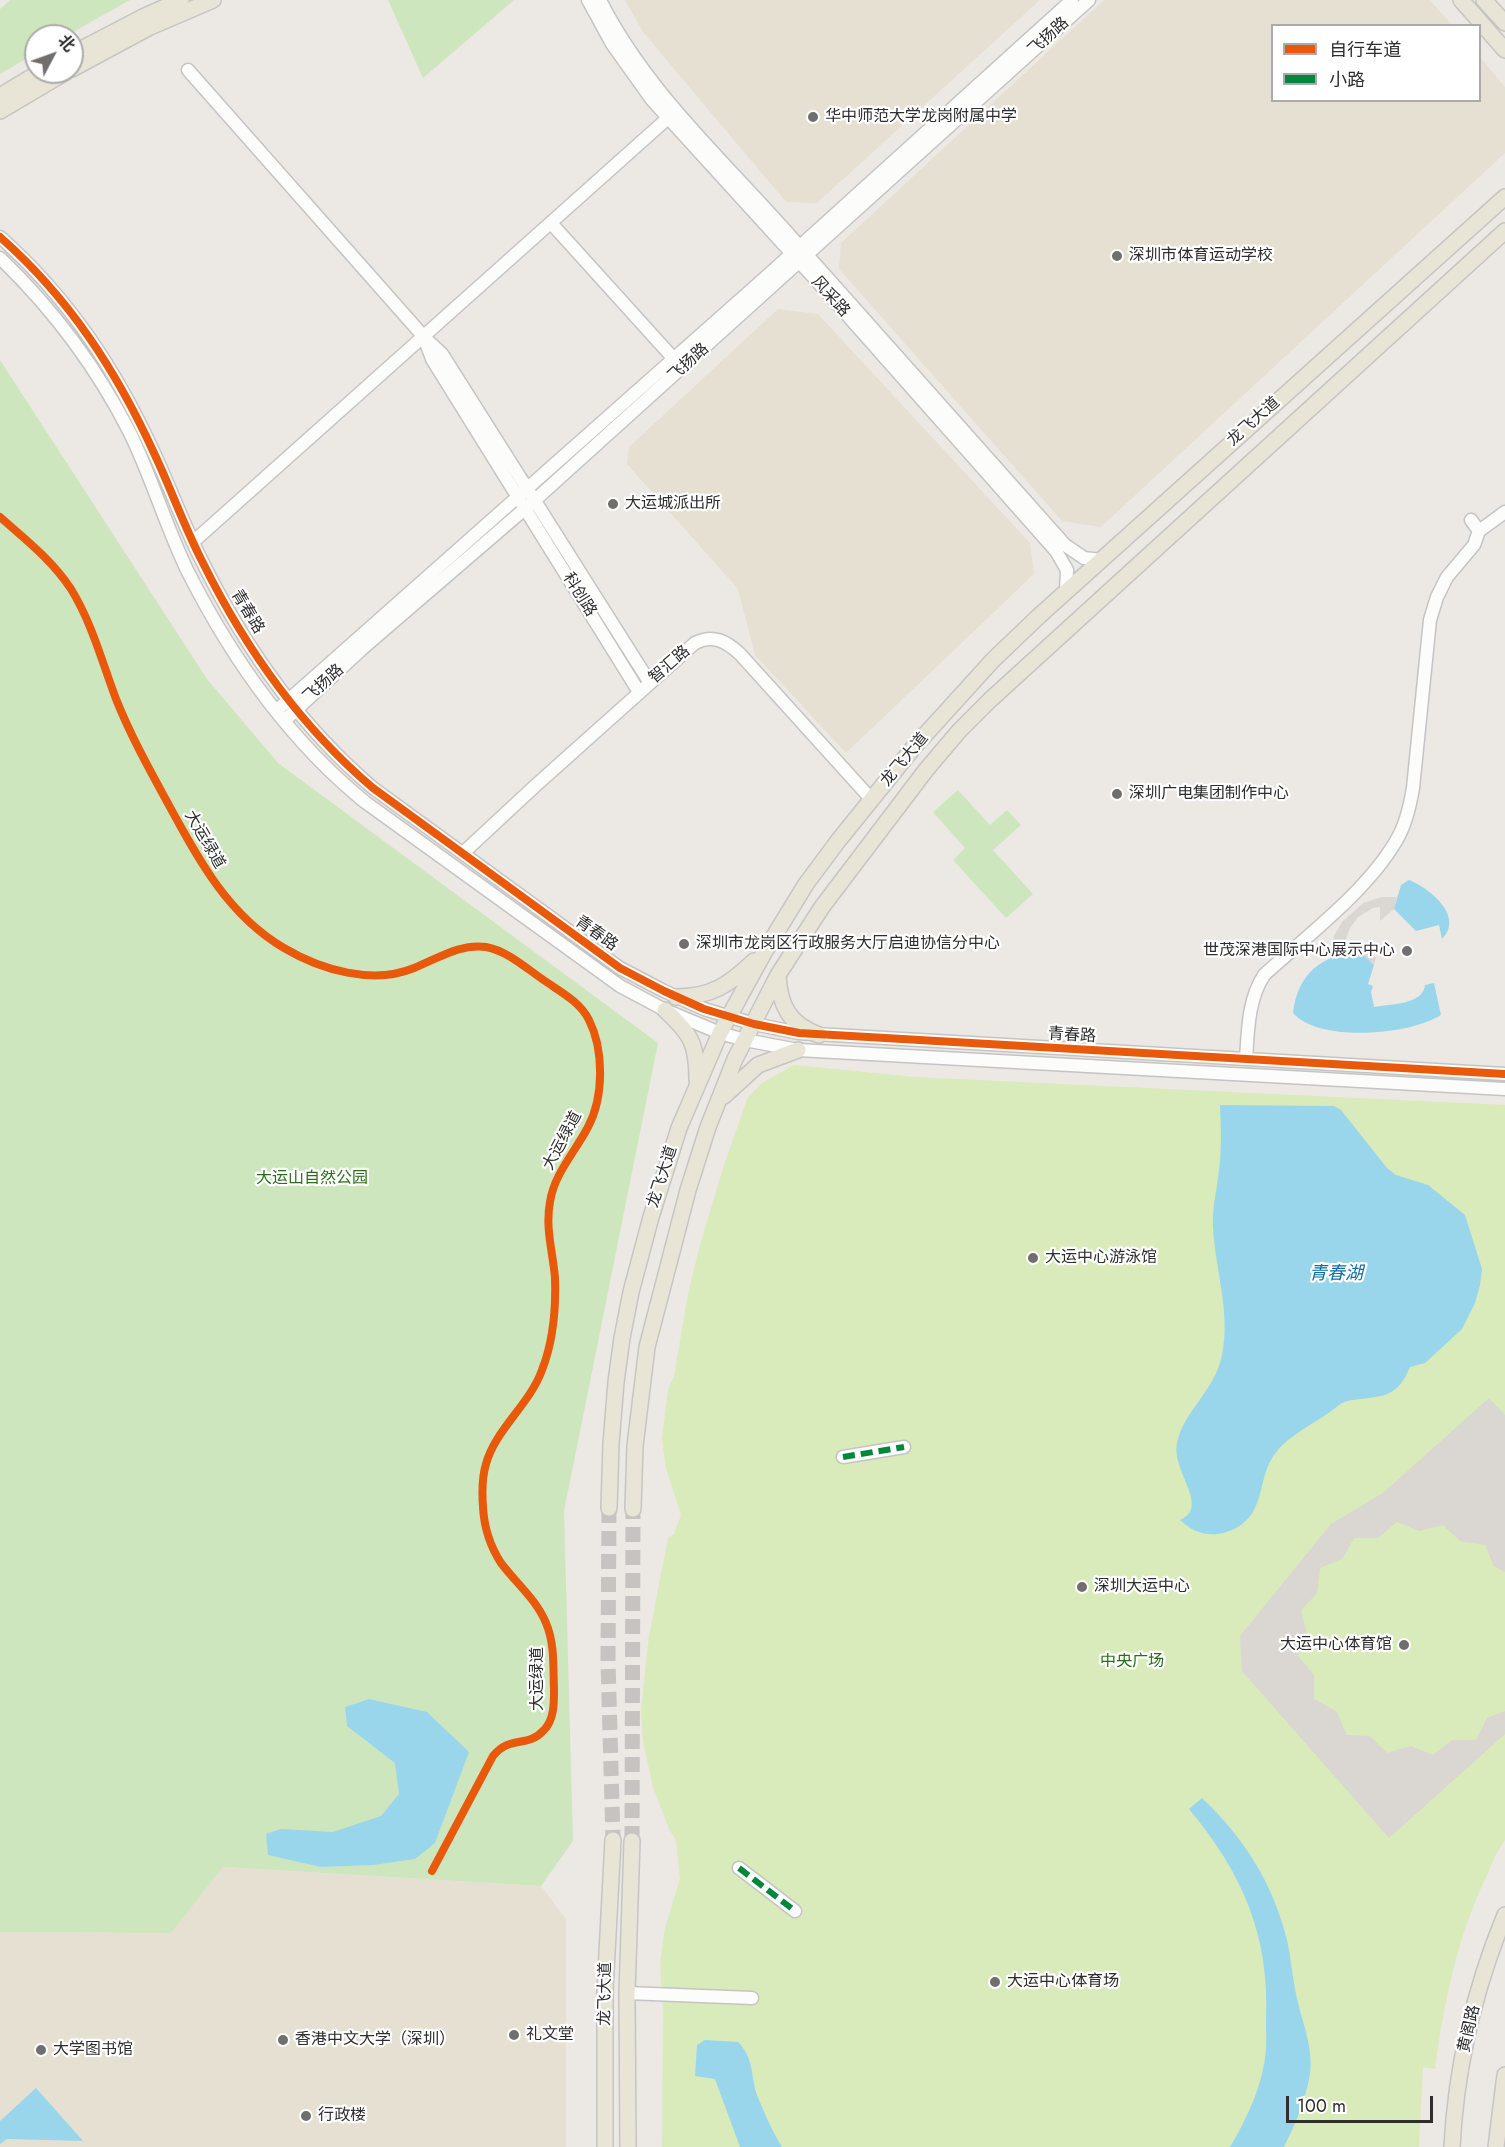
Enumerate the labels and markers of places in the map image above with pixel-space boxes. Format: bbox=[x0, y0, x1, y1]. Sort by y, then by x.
place label: 华中师范大学龙岗附属中学 bbox=[825, 107, 1017, 127]
marker: 华中师范大学龙岗附属中学 bbox=[806, 110, 820, 124]
place label: 深圳市体育运动学校 bbox=[1129, 246, 1273, 266]
marker: 深圳市体育运动学校 bbox=[1110, 249, 1124, 263]
place label: 大运城派出所 bbox=[625, 494, 721, 514]
marker: 大运城派出所 bbox=[606, 497, 620, 511]
place label: 深圳广电集团制作中心 bbox=[1129, 784, 1289, 804]
marker: 深圳广电集团制作中心 bbox=[1110, 787, 1124, 801]
place label: 深圳市龙岗区行政服务大厅启迪协信分中心 bbox=[696, 934, 1000, 954]
marker: 深圳市龙岗区行政服务大厅启迪协信分中心 bbox=[677, 937, 691, 951]
place label: 世茂深港国际中心展示中心 bbox=[1203, 941, 1395, 961]
marker: 世茂深港国际中心展示中心 bbox=[1400, 944, 1414, 958]
place label: 大运中心游泳馆 bbox=[1045, 1248, 1157, 1268]
marker: 大运中心游泳馆 bbox=[1026, 1251, 1040, 1265]
place label: 深圳大运中心 bbox=[1094, 1577, 1190, 1597]
marker: 深圳大运中心 bbox=[1075, 1580, 1089, 1594]
place label: 大运中心体育馆 bbox=[1280, 1635, 1392, 1655]
marker: 大运中心体育馆 bbox=[1397, 1638, 1411, 1652]
place label: 大运中心体育场 bbox=[1007, 1972, 1119, 1992]
marker: 大运中心体育场 bbox=[988, 1975, 1002, 1989]
place label: 礼文堂 bbox=[526, 2025, 574, 2045]
marker: 礼文堂 bbox=[507, 2028, 521, 2042]
place label: 香港中文大学（深圳） bbox=[295, 2030, 455, 2050]
marker: 香港中文大学（深圳） bbox=[276, 2033, 290, 2047]
place label: 大学图书馆 bbox=[53, 2040, 133, 2060]
marker: 大学图书馆 bbox=[34, 2043, 48, 2057]
place label: 行政楼 bbox=[318, 2106, 366, 2126]
marker: 行政楼 bbox=[299, 2109, 313, 2123]

